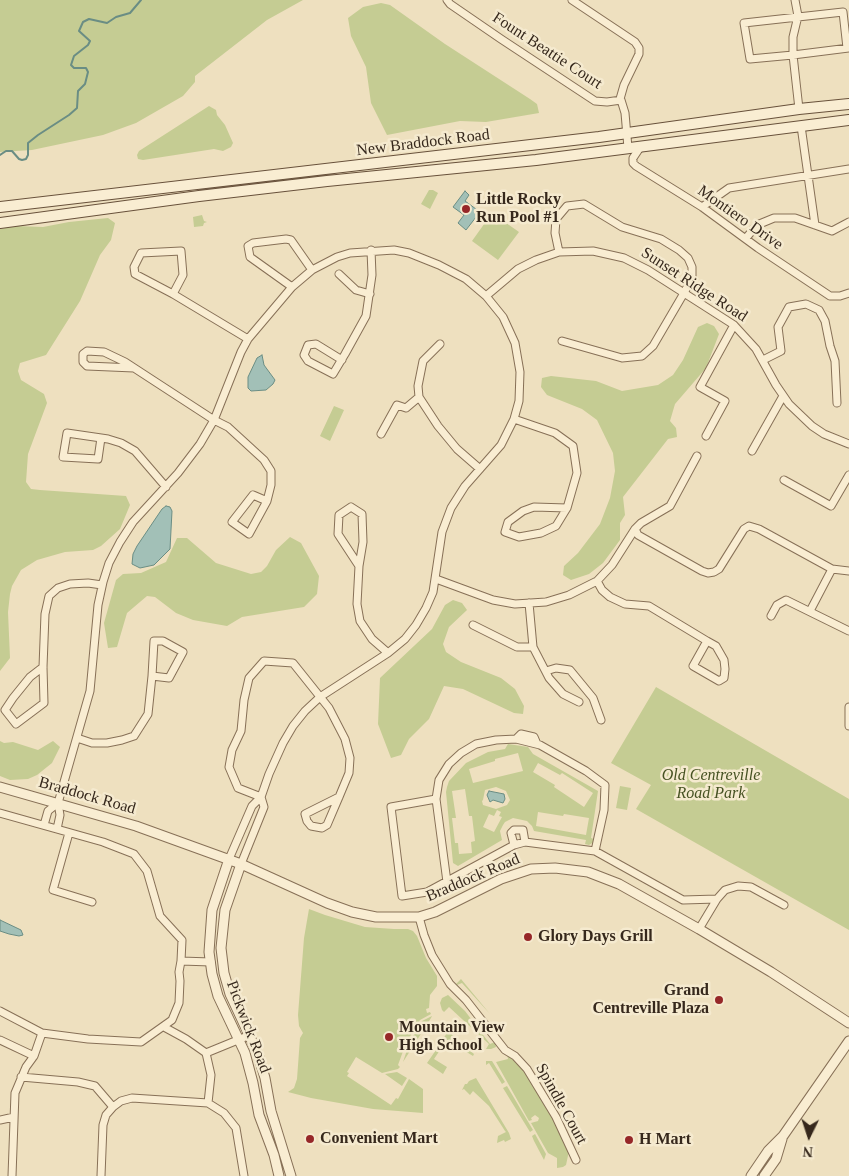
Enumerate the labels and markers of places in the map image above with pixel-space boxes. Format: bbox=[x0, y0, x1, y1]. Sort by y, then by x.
place label: Little Rocky Run Pool #1 bbox=[476, 190, 561, 228]
marker: Little Rocky Run Pool #1 bbox=[460, 203, 472, 215]
place label: Glory Days Grill bbox=[538, 927, 653, 947]
marker: Glory Days Grill bbox=[522, 931, 534, 943]
place label: Grand Centreville Plaza bbox=[592, 981, 709, 1019]
marker: Grand Centreville Plaza bbox=[713, 994, 725, 1006]
place label: Mountain View High School bbox=[399, 1018, 505, 1056]
marker: Mountain View High School bbox=[383, 1031, 395, 1043]
place label: Convenient Mart bbox=[320, 1129, 438, 1149]
place label: H Mart bbox=[639, 1130, 691, 1150]
marker: Convenient Mart bbox=[304, 1133, 316, 1145]
marker: H Mart bbox=[623, 1134, 635, 1146]

